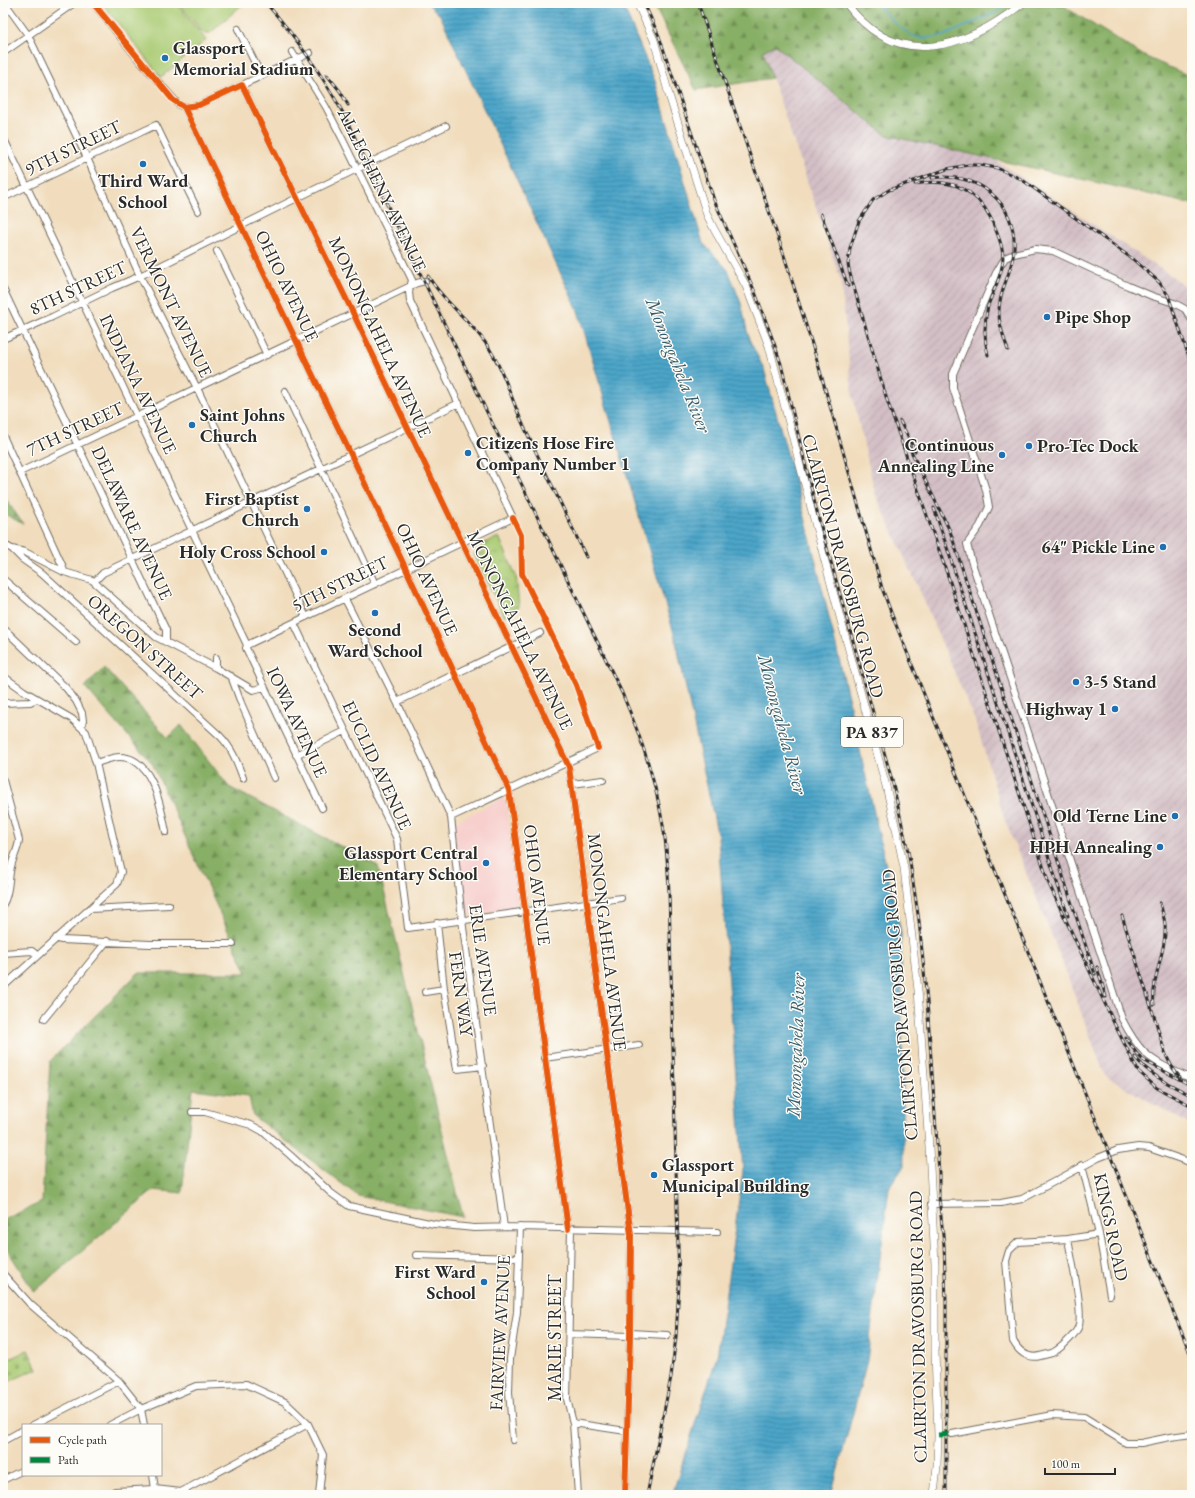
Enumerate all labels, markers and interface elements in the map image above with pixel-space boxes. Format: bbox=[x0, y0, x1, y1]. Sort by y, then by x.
place label: Glassport Memorial Stadium bbox=[173, 36, 314, 80]
marker: Glassport Memorial Stadium bbox=[160, 53, 170, 63]
street label: ALLEGHENY AVENUE bbox=[332, 103, 432, 276]
street label: 9TH STREET bbox=[21, 114, 126, 181]
marker: Third Ward School bbox=[138, 159, 148, 169]
place label: Third Ward School bbox=[98, 169, 188, 213]
street label: VERMONT AVENUE bbox=[125, 223, 218, 381]
street label: OHIO AVENUE bbox=[250, 226, 324, 345]
street label: MONONGAHELA AVENUE bbox=[324, 233, 437, 441]
street label: 8TH STREET bbox=[26, 255, 131, 320]
water label: Monongahela River bbox=[640, 293, 717, 437]
place label: Pipe Shop bbox=[1055, 305, 1131, 328]
street label: INDIANA AVENUE bbox=[95, 310, 182, 457]
marker: Pipe Shop bbox=[1042, 312, 1052, 322]
street label: 7TH STREET bbox=[23, 396, 128, 461]
place label: Saint Johns Church bbox=[200, 403, 285, 447]
marker: Saint Johns Church bbox=[187, 420, 197, 430]
place label: Citizens Hose Fire Company Number 1 bbox=[476, 431, 630, 475]
street label: CLAIRTON DRAVOSBURG ROAD bbox=[797, 431, 890, 700]
place label: Continuous Annealing Line bbox=[877, 433, 994, 477]
place label: Pro-Tec Dock bbox=[1037, 434, 1140, 457]
marker: Pro-Tec Dock bbox=[1024, 441, 1034, 451]
street label: DELAWARE AVENUE bbox=[87, 442, 178, 603]
marker: Citizens Hose Fire Company Number 1 bbox=[463, 448, 473, 458]
marker: Continuous Annealing Line bbox=[997, 450, 1007, 460]
place label: First Baptist Church bbox=[205, 487, 299, 531]
marker: First Baptist Church bbox=[302, 504, 312, 514]
street label: OHIO AVENUE bbox=[391, 519, 464, 639]
street label: MONONGAHELA AVENUE bbox=[462, 526, 579, 733]
place label: 64" Pickle Line bbox=[1041, 535, 1155, 558]
place label: Holy Cross School bbox=[179, 540, 316, 563]
marker: 64" Pickle Line bbox=[1158, 542, 1168, 552]
marker: Holy Cross School bbox=[319, 547, 329, 557]
street label: 5TH STREET bbox=[288, 550, 393, 617]
street label: OREGON STREET bbox=[83, 589, 208, 705]
marker: Second Ward School bbox=[370, 608, 380, 618]
place label: Second Ward School bbox=[327, 618, 423, 662]
water label: Monongahela River bbox=[752, 651, 813, 798]
street label: IOWA AVENUE bbox=[262, 663, 333, 781]
place label: 3-5 Stand bbox=[1084, 670, 1157, 693]
marker: 3-5 Stand bbox=[1071, 677, 1081, 687]
street label: EUCLID AVENUE bbox=[337, 697, 417, 833]
place label: Highway 1 bbox=[1026, 697, 1107, 720]
marker: Highway 1 bbox=[1110, 704, 1120, 714]
road number: PA 837 bbox=[841, 717, 903, 747]
place label: Old Terne Line bbox=[1053, 804, 1167, 827]
marker: Old Terne Line bbox=[1170, 811, 1180, 821]
street label: OHIO AVENUE bbox=[519, 823, 556, 947]
street label: MONONGAHELA AVENUE bbox=[583, 832, 632, 1052]
place label: HPH Annealing bbox=[1030, 835, 1153, 858]
place label: Glassport Central Elementary School bbox=[339, 841, 478, 885]
marker: HPH Annealing bbox=[1155, 842, 1165, 852]
marker: Glassport Central Elementary School bbox=[481, 858, 491, 868]
street label: CLAIRTON DRAVOSBURG ROAD bbox=[876, 868, 923, 1142]
street label: ERIE AVENUE bbox=[464, 903, 503, 1017]
street label: FERN WAY bbox=[444, 950, 479, 1040]
water label: Monongahela River bbox=[780, 972, 811, 1118]
place label: Glassport Municipal Building bbox=[662, 1153, 810, 1197]
marker: Glassport Municipal Building bbox=[649, 1170, 659, 1180]
street label: KINGS ROAD bbox=[1089, 1171, 1134, 1283]
street label: CLAIRTON DRAVOSBURG ROAD bbox=[904, 1191, 931, 1463]
street label: FAIRVIEW AVENUE bbox=[484, 1255, 515, 1411]
place label: First Ward School bbox=[394, 1260, 476, 1304]
street label: MARIE STREET bbox=[543, 1274, 566, 1402]
marker: First Ward School bbox=[479, 1277, 489, 1287]
legend bbox=[22, 1424, 162, 1476]
text: Cycle path bbox=[58, 1432, 107, 1448]
scale bar bbox=[1045, 1450, 1115, 1476]
text: Path bbox=[58, 1452, 79, 1468]
text: 100 m bbox=[1051, 1456, 1081, 1472]

